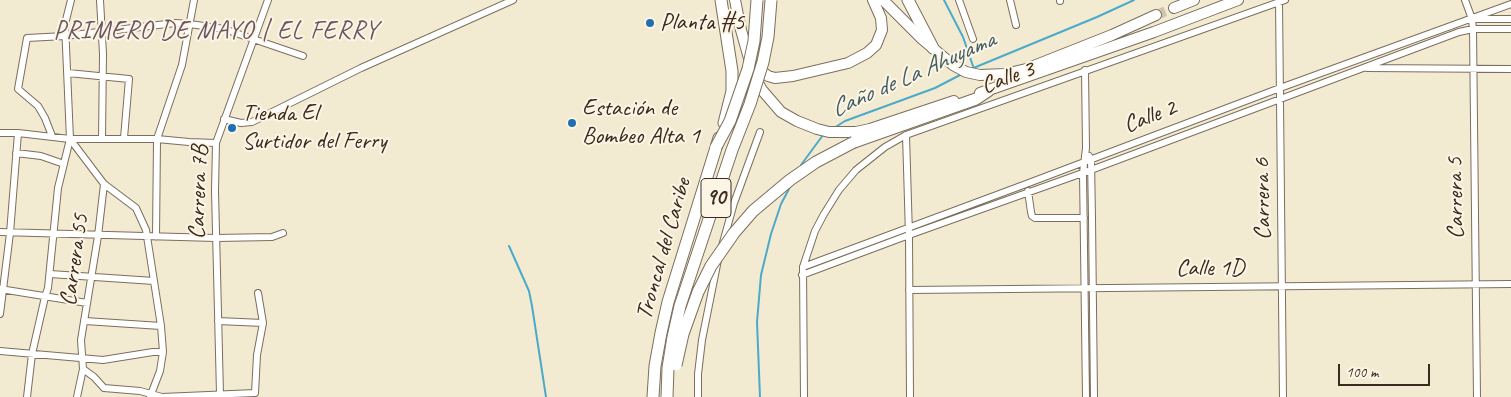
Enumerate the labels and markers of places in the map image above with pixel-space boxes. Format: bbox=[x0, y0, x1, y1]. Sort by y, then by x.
place label: Planta #5 bbox=[660, 9, 744, 37]
marker: Planta #5 bbox=[644, 17, 656, 29]
place label: Estación de Bombeo Alta 1 bbox=[582, 95, 700, 151]
place label: Tienda El Surtidor del Ferry bbox=[242, 100, 386, 156]
marker: Estación de Bombeo Alta 1 bbox=[566, 117, 578, 129]
marker: Tienda El Surtidor del Ferry bbox=[226, 122, 238, 134]

